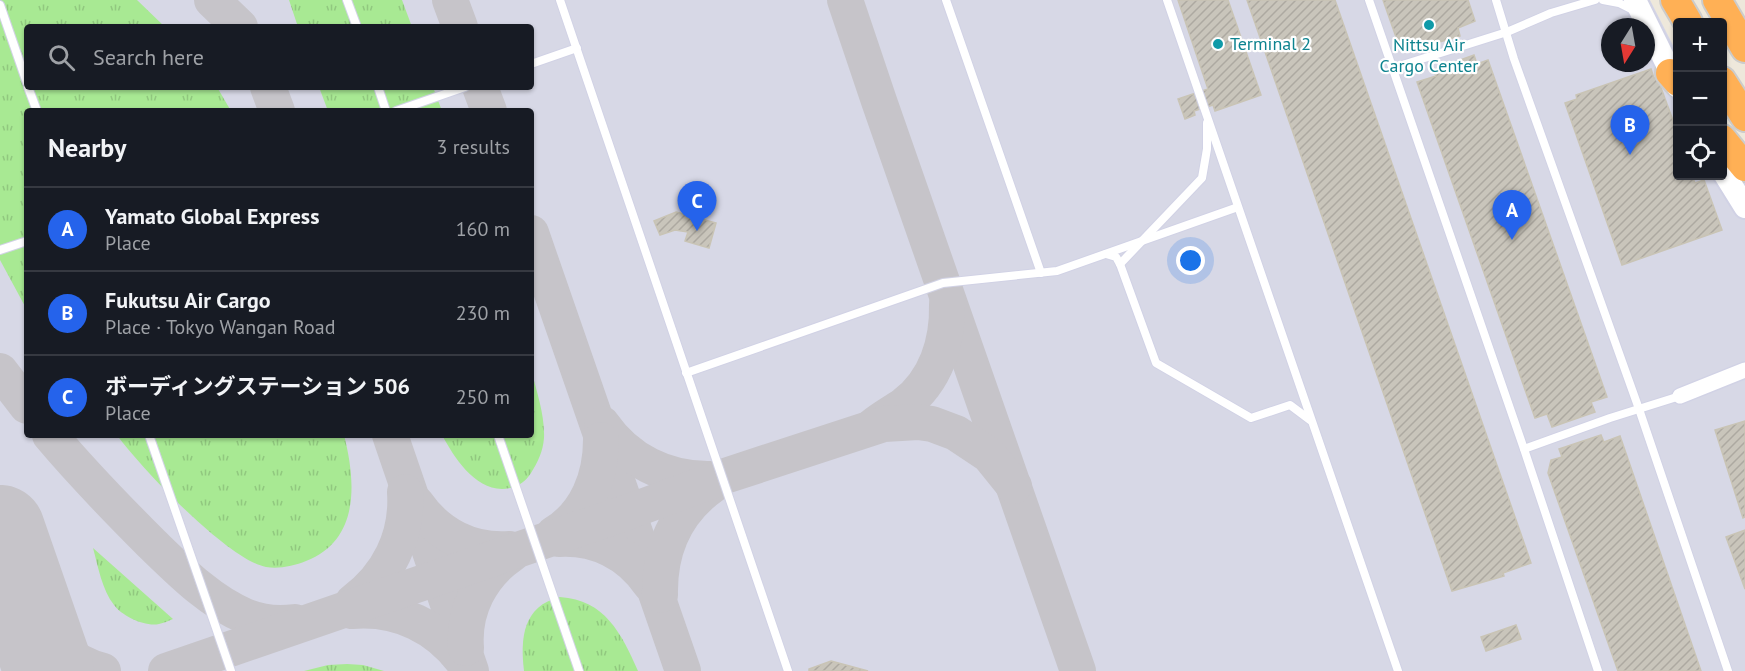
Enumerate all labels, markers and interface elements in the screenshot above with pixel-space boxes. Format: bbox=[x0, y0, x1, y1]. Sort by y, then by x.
marker: Nittsu Air Cargo Center bbox=[1422, 18, 1436, 32]
north arrow bbox=[1601, 18, 1655, 72]
map controls bbox=[1673, 18, 1727, 180]
button: + bbox=[1673, 18, 1727, 72]
search box bbox=[24, 24, 534, 90]
place label: Terminal 2 bbox=[1230, 32, 1311, 55]
place label: Nittsu Air Cargo Center bbox=[1380, 33, 1478, 77]
marker: Terminal 2 bbox=[1211, 37, 1225, 51]
icon: search bbox=[45, 41, 78, 74]
text: Search here bbox=[93, 43, 204, 71]
button: − bbox=[1673, 72, 1727, 126]
pin: B bbox=[1610, 106, 1650, 155]
button: locate bbox=[1673, 126, 1727, 180]
text: Nearby bbox=[48, 131, 126, 164]
text: 3 results bbox=[437, 134, 510, 160]
pin: C bbox=[678, 182, 716, 231]
pin: A bbox=[1492, 190, 1532, 240]
text: Yamato Global Express bbox=[105, 202, 319, 230]
text: A bbox=[61, 216, 74, 242]
text: 160 m bbox=[456, 216, 510, 242]
text: Place bbox=[105, 230, 151, 256]
your location bbox=[1176, 246, 1205, 275]
text: Fukutsu Air Cargo bbox=[105, 286, 271, 314]
text: B bbox=[62, 300, 73, 326]
text: 230 m bbox=[456, 300, 510, 326]
text: Place · Tokyo Wangan Road bbox=[105, 314, 335, 340]
text: ボーディングステーション 506 bbox=[105, 372, 410, 400]
text: C bbox=[62, 384, 73, 410]
text: 250 m bbox=[456, 384, 510, 410]
text: Place bbox=[105, 400, 151, 426]

